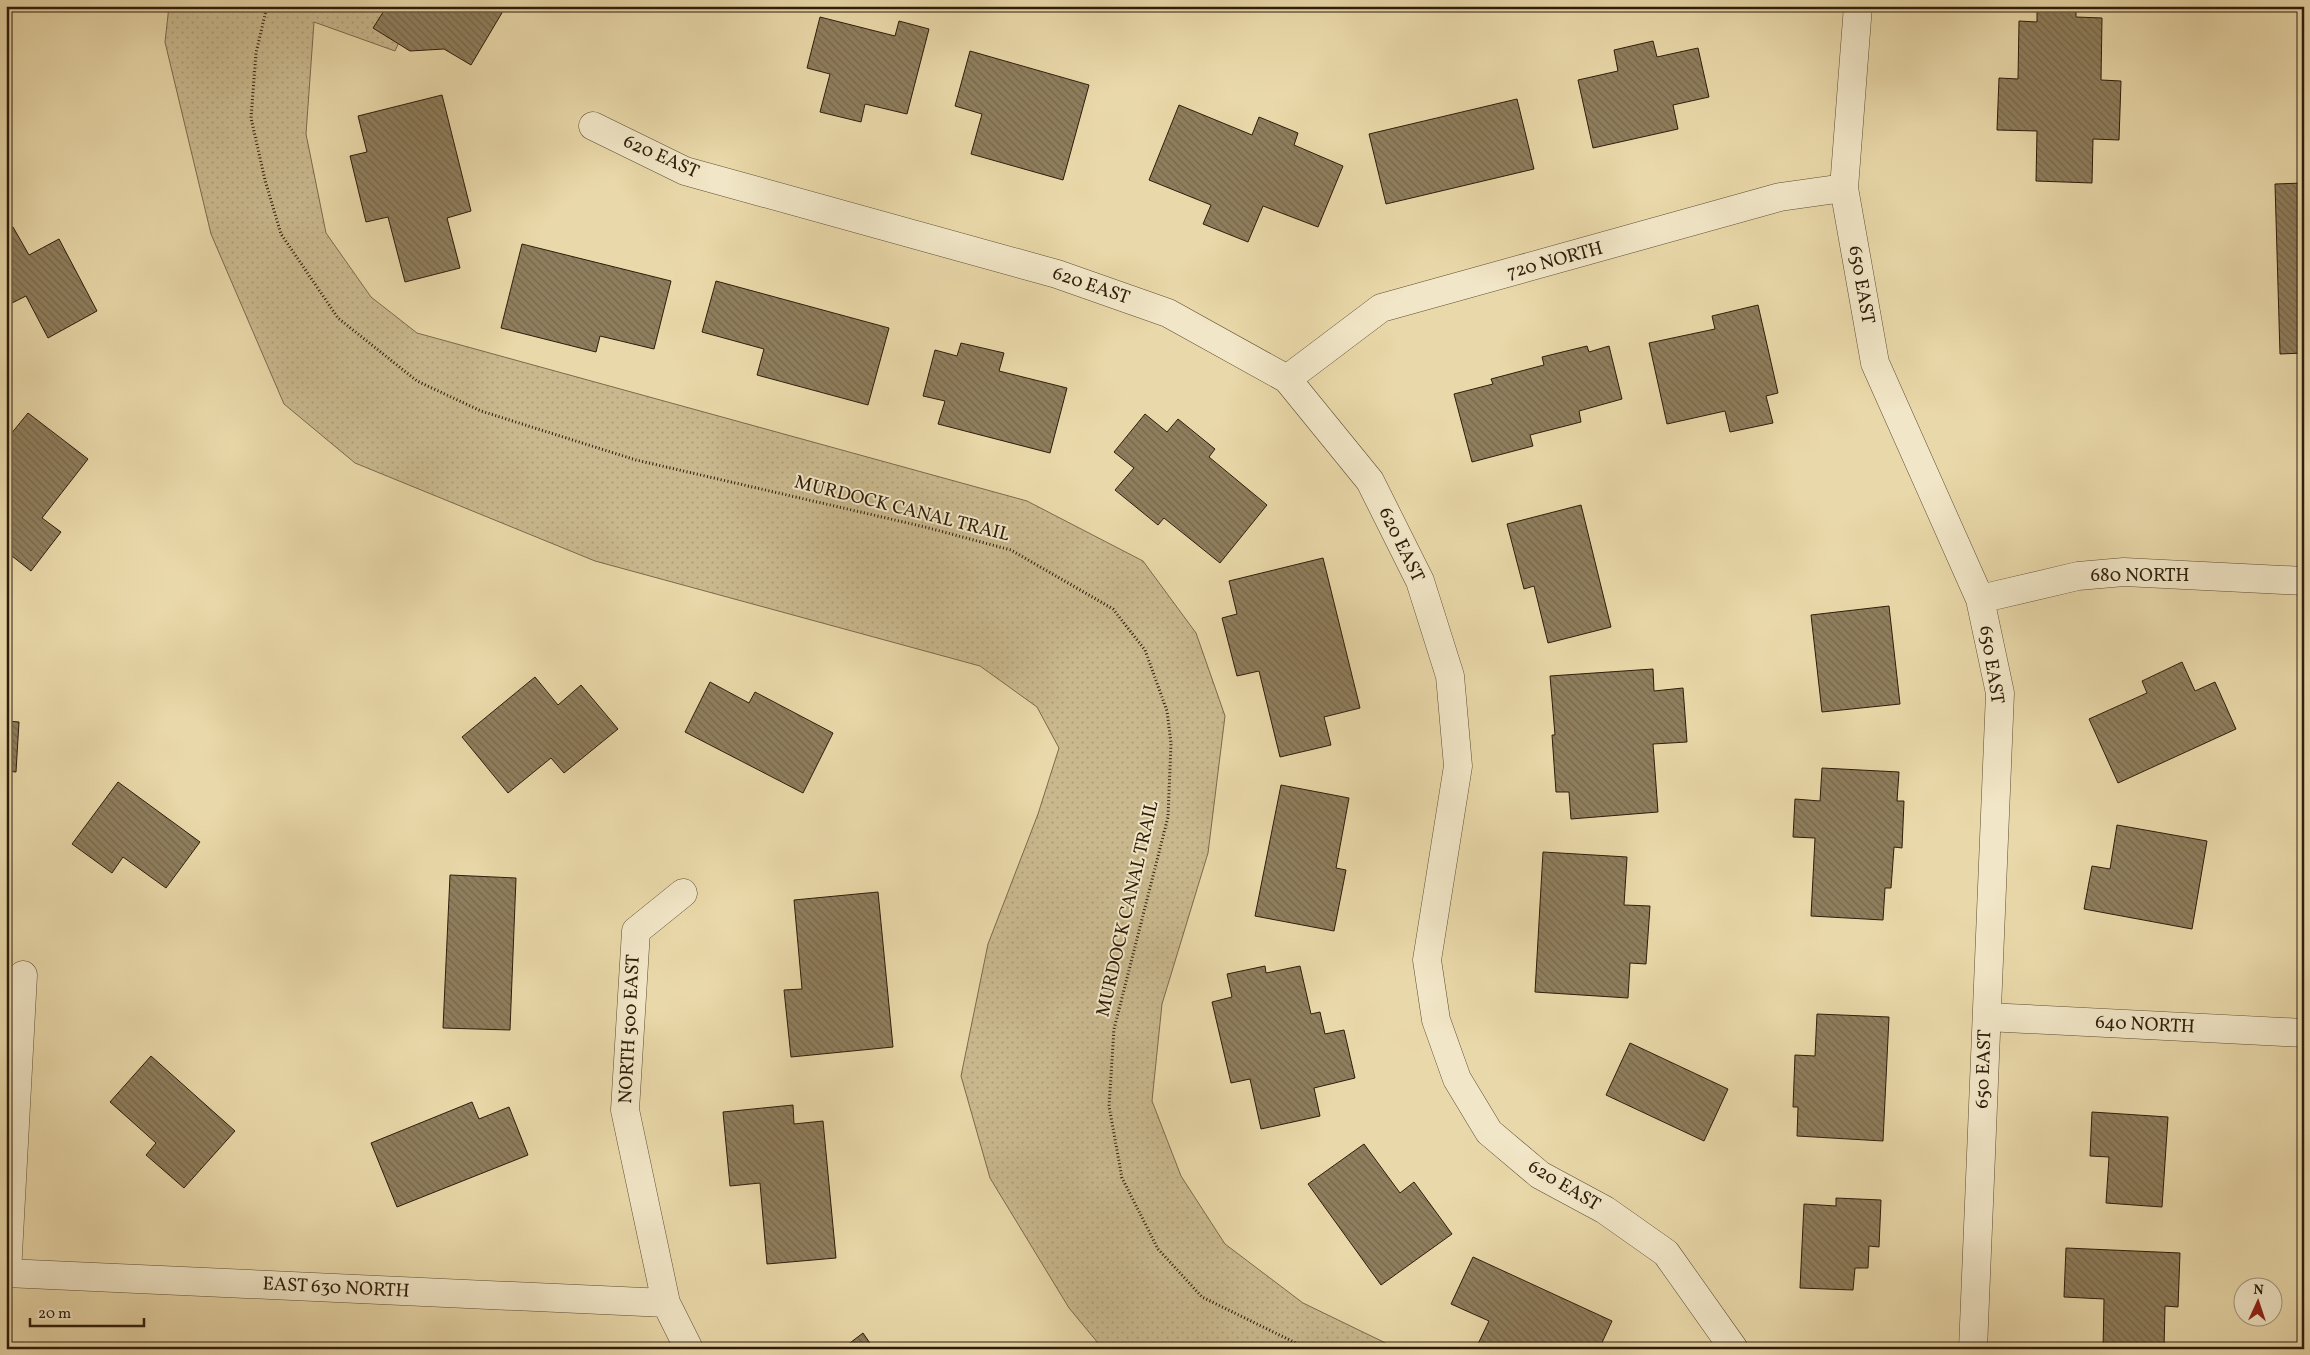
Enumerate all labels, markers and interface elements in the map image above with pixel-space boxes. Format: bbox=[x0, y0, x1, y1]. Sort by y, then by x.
street label: 620 EAST bbox=[619, 129, 703, 185]
street label: 720 NORTH bbox=[1504, 236, 1606, 286]
street label: 650 EAST bbox=[1841, 244, 1881, 326]
street label: 620 EAST bbox=[1049, 261, 1133, 311]
street label: MURDOCK CANAL TRAIL bbox=[792, 470, 1013, 548]
street label: 620 EAST bbox=[1372, 503, 1430, 587]
street label: 680 NORTH bbox=[2090, 563, 2190, 589]
street label: 650 EAST bbox=[1972, 624, 2010, 706]
street label: MURDOCK CANAL TRAIL bbox=[1090, 798, 1166, 1020]
street label: NORTH 500 EAST bbox=[613, 954, 647, 1104]
street label: 640 NORTH bbox=[2094, 1009, 2196, 1041]
street label: 650 EAST bbox=[1970, 1029, 1998, 1109]
street label: 620 EAST bbox=[1523, 1154, 1605, 1218]
street label: EAST 630 NORTH bbox=[262, 1271, 410, 1305]
north arrow bbox=[2232, 1278, 2282, 1328]
text: N bbox=[2253, 1281, 2264, 1300]
scale bar bbox=[30, 1295, 144, 1327]
text: 20 m bbox=[38, 1304, 71, 1325]

